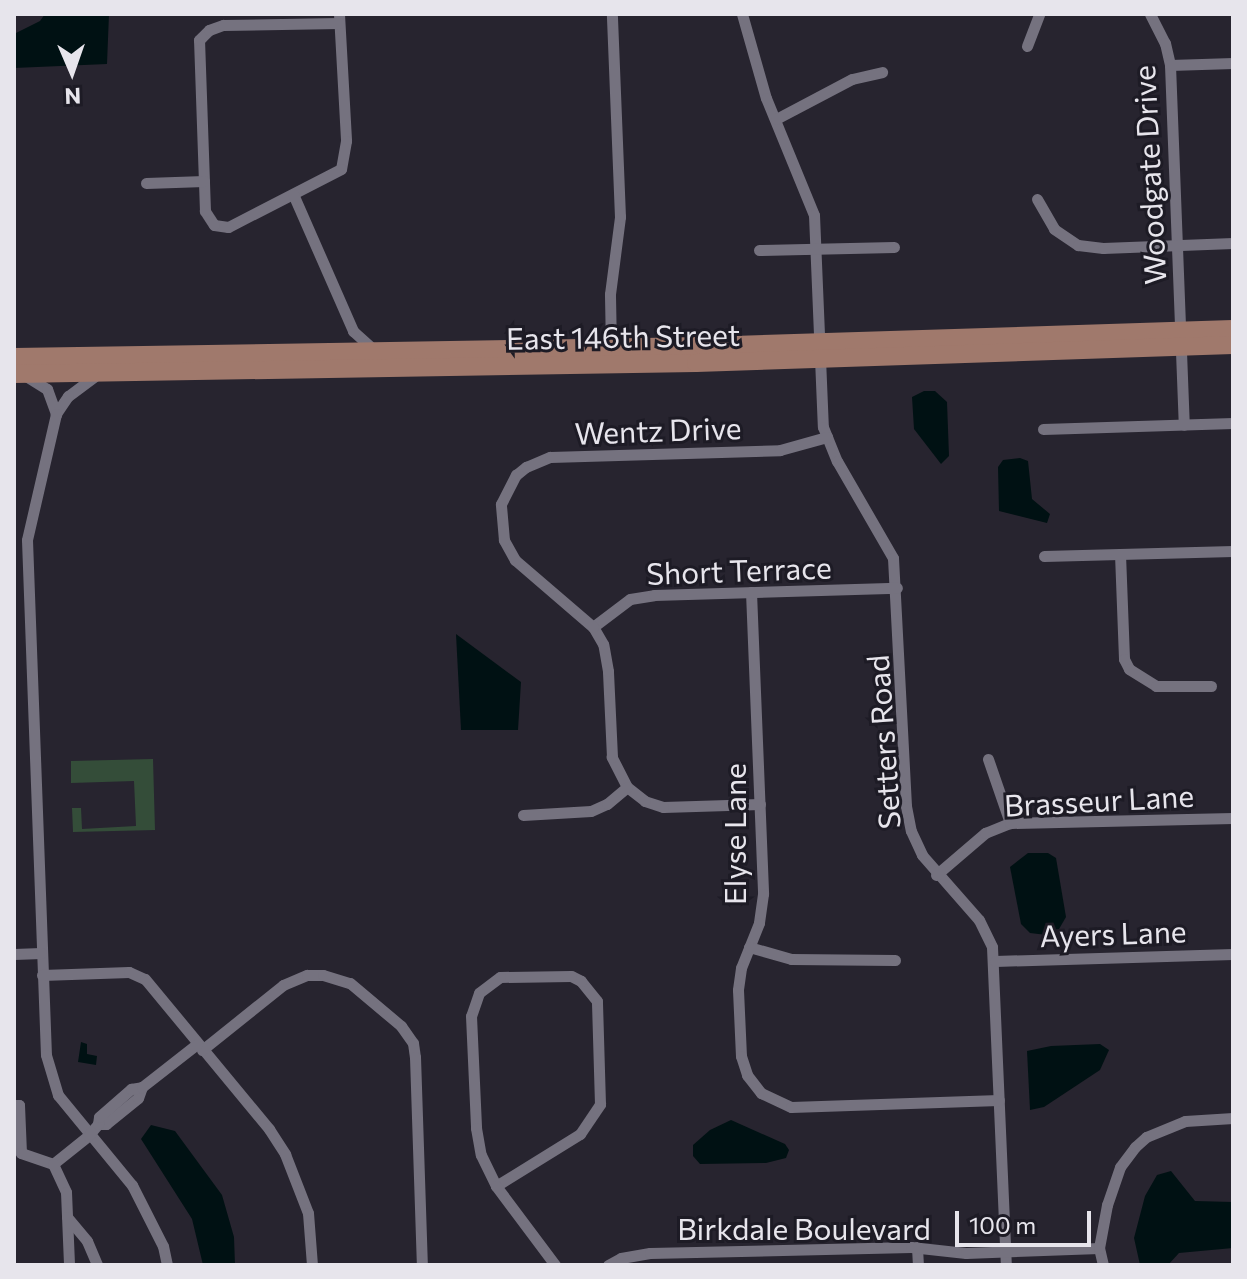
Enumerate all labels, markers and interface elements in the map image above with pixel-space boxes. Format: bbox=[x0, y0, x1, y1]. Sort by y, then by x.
north arrow bbox=[32, 32, 112, 112]
street label: Woodgate Drive bbox=[1125, 64, 1173, 286]
text: N bbox=[64, 83, 82, 110]
street label: East 146th Street bbox=[506, 316, 740, 356]
street label: Wentz Drive bbox=[574, 409, 742, 451]
street label: Short Terrace bbox=[646, 549, 832, 591]
street label: Setters Road bbox=[859, 654, 907, 830]
street label: Elyse Lane bbox=[716, 763, 752, 905]
street label: Brasseur Lane bbox=[1003, 777, 1195, 823]
street label: Ayers Lane bbox=[1039, 912, 1187, 954]
scale bar bbox=[959, 1195, 1095, 1245]
street label: Birkdale Boulevard bbox=[677, 1210, 931, 1246]
text: 100 m bbox=[969, 1210, 1036, 1239]

